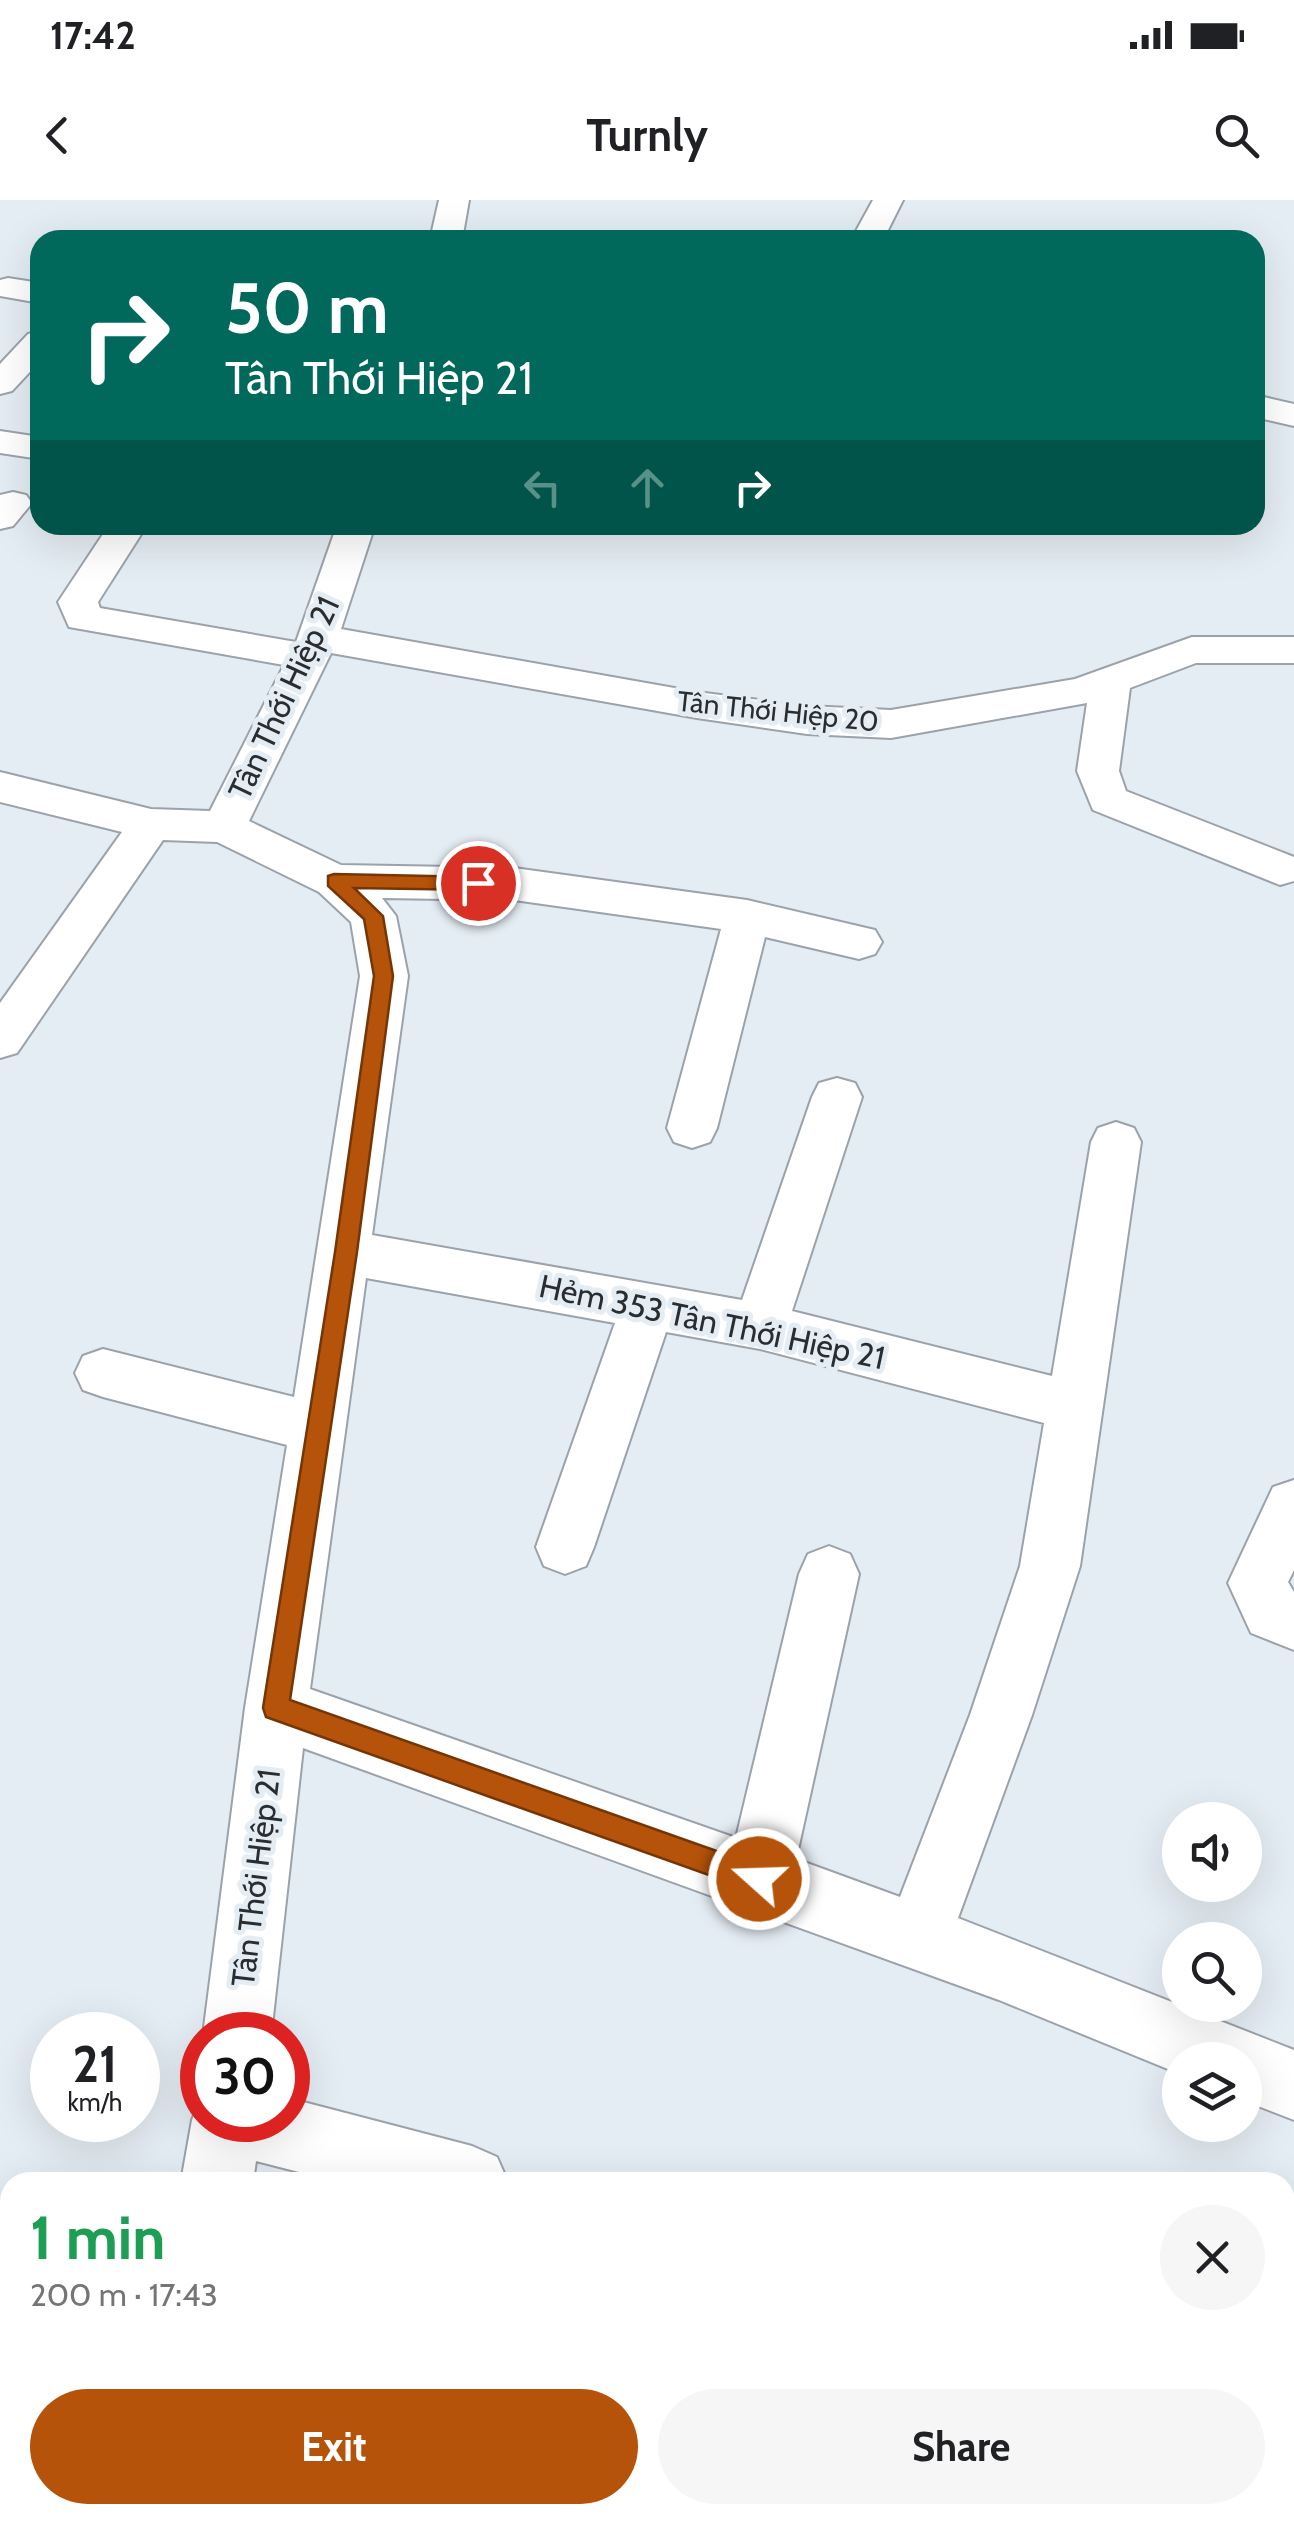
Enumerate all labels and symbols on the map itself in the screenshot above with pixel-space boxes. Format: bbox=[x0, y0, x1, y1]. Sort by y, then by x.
street label: Tân Thới Hiệp 21 bbox=[220, 590, 348, 805]
street label: Tân Thới Hiệp 20 bbox=[676, 684, 880, 738]
pin bbox=[436, 841, 521, 926]
street label: Hẻm 353 Tân Thới Hiệp 21 bbox=[536, 1266, 888, 1377]
street label: Tân Thới Hiệp 21 bbox=[223, 1767, 288, 1989]
position arrow bbox=[707, 1827, 811, 1931]
speed limit sign: 30 bbox=[180, 2012, 310, 2142]

